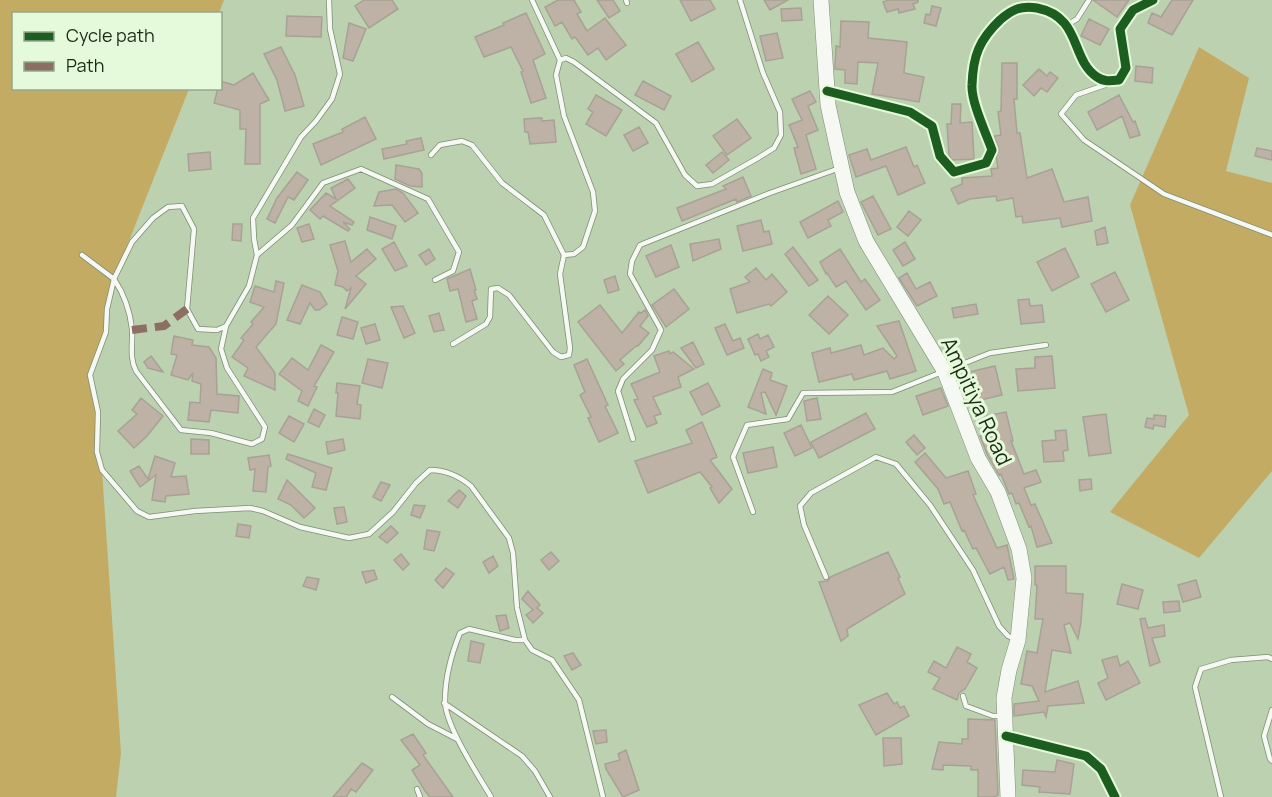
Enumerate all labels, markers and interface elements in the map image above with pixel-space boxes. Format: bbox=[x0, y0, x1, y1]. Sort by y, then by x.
legend bbox=[12, 12, 222, 90]
text: Cycle path bbox=[66, 23, 155, 47]
text: Path bbox=[66, 53, 104, 77]
street label: Ampitiya Road bbox=[935, 333, 1019, 469]

